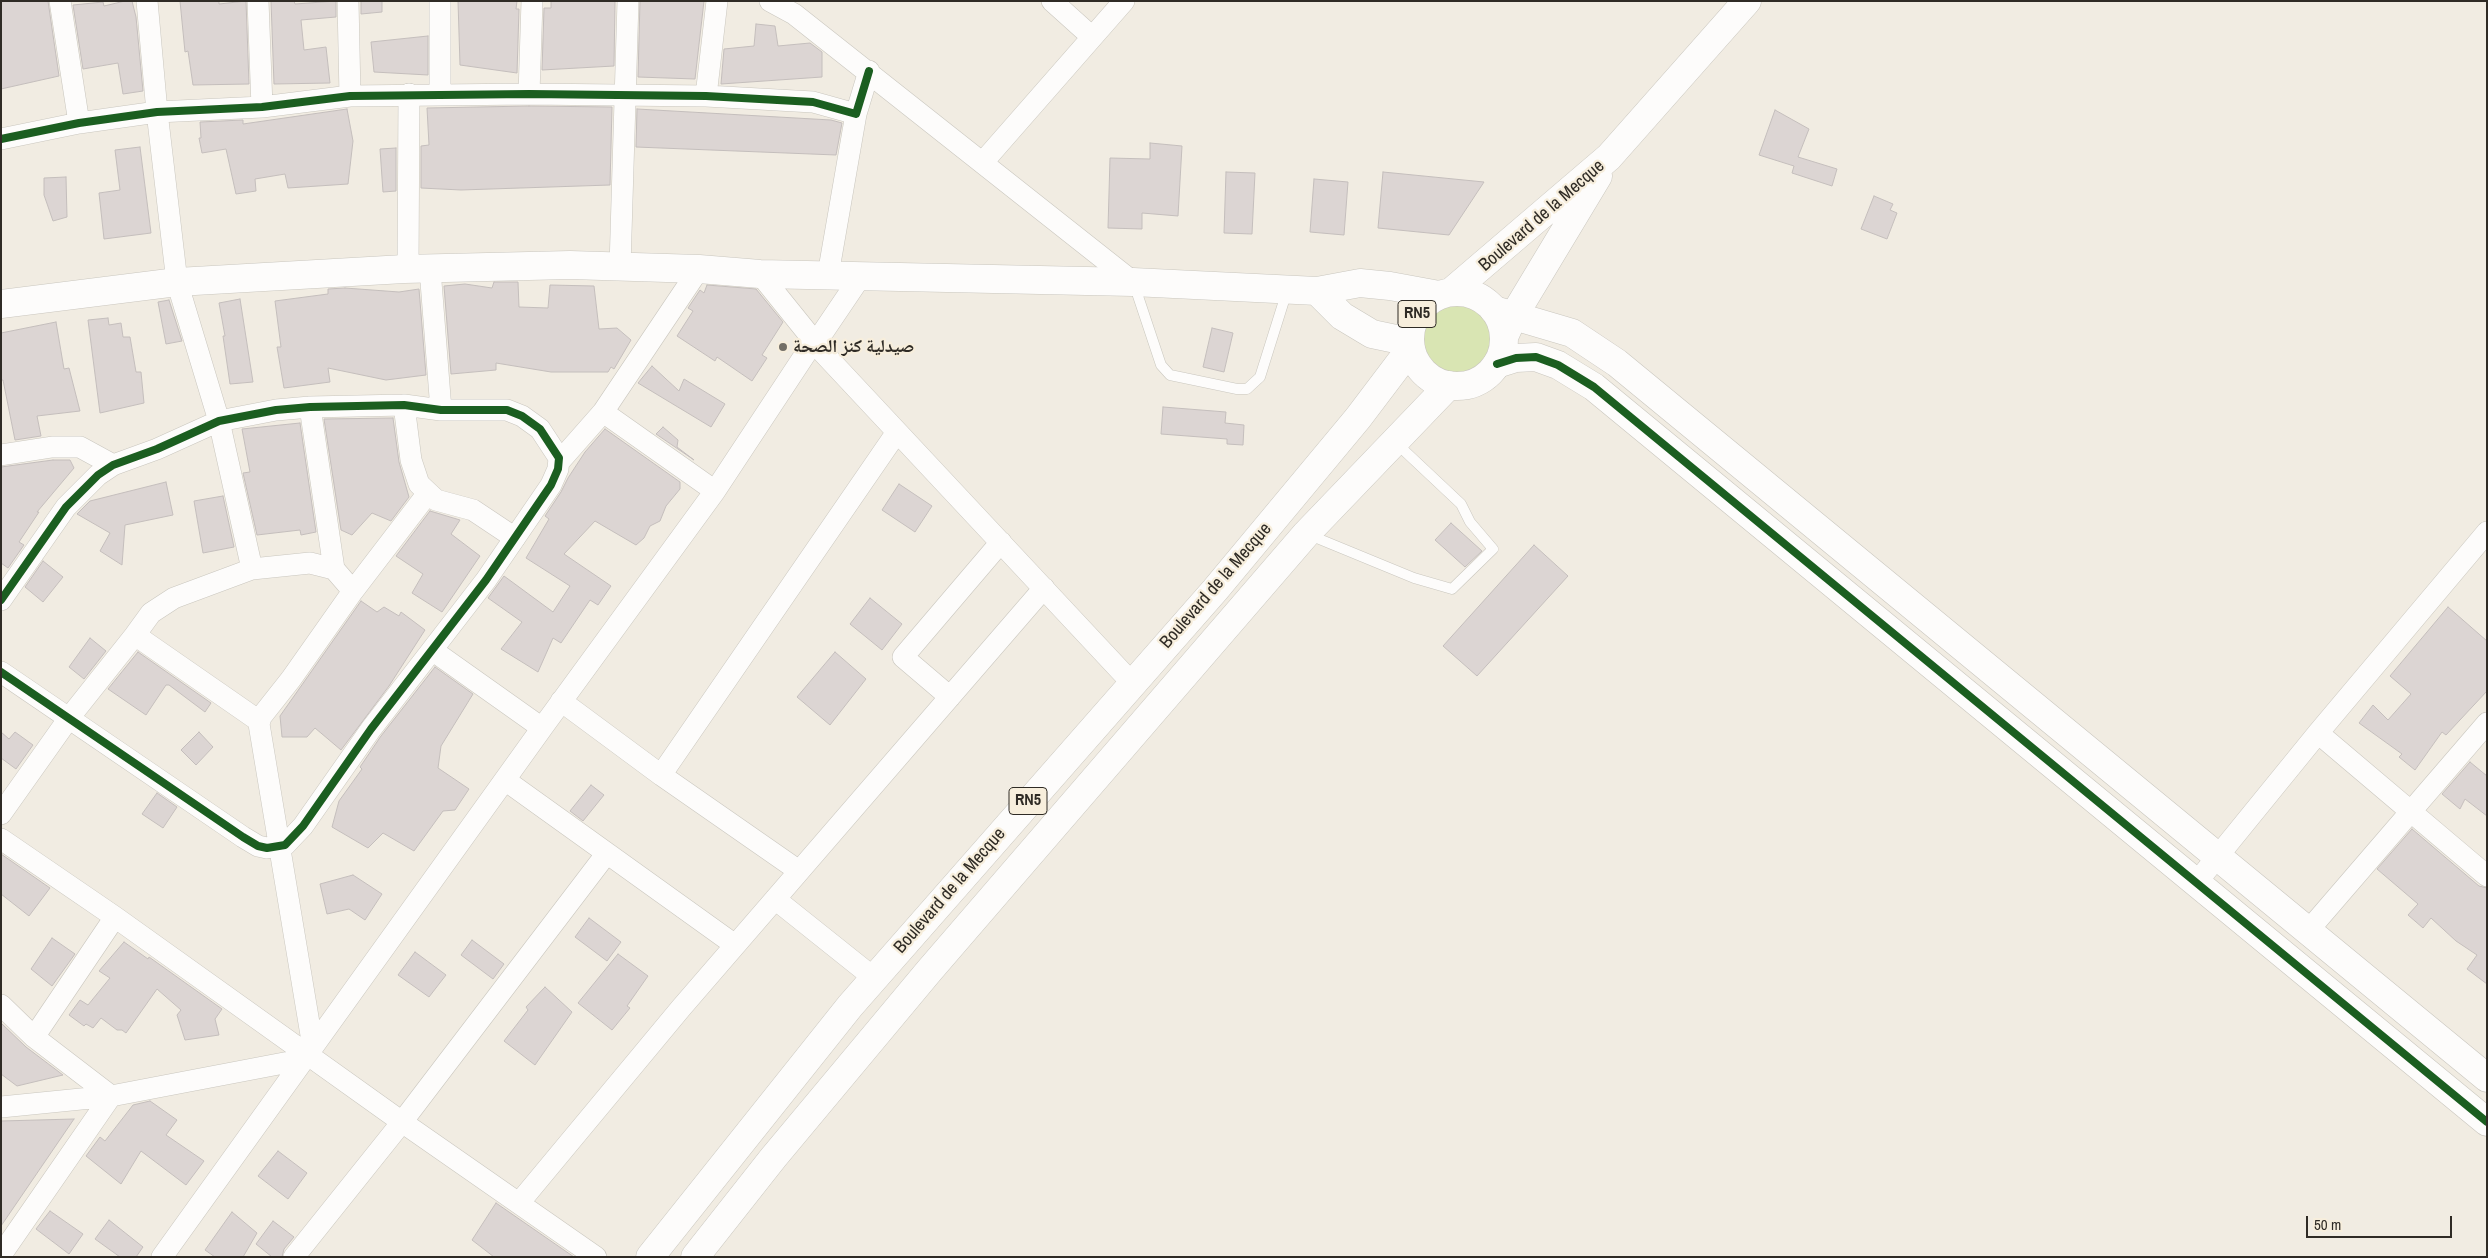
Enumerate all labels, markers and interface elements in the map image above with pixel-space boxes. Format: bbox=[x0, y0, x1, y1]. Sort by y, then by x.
street label: Boulevard de la Mecque bbox=[1475, 156, 1609, 276]
road number: RN5 bbox=[1398, 300, 1436, 328]
place label: صيدلية كنز الصحة bbox=[793, 336, 914, 358]
marker: صيدلية كنز الصحة bbox=[777, 341, 789, 353]
street label: Boulevard de la Mecque bbox=[1156, 519, 1276, 653]
road number: RN5 bbox=[1009, 788, 1047, 814]
street label: Boulevard de la Mecque bbox=[890, 824, 1010, 958]
scale bar bbox=[2308, 1206, 2454, 1238]
text: 50 m bbox=[2314, 1214, 2341, 1235]

